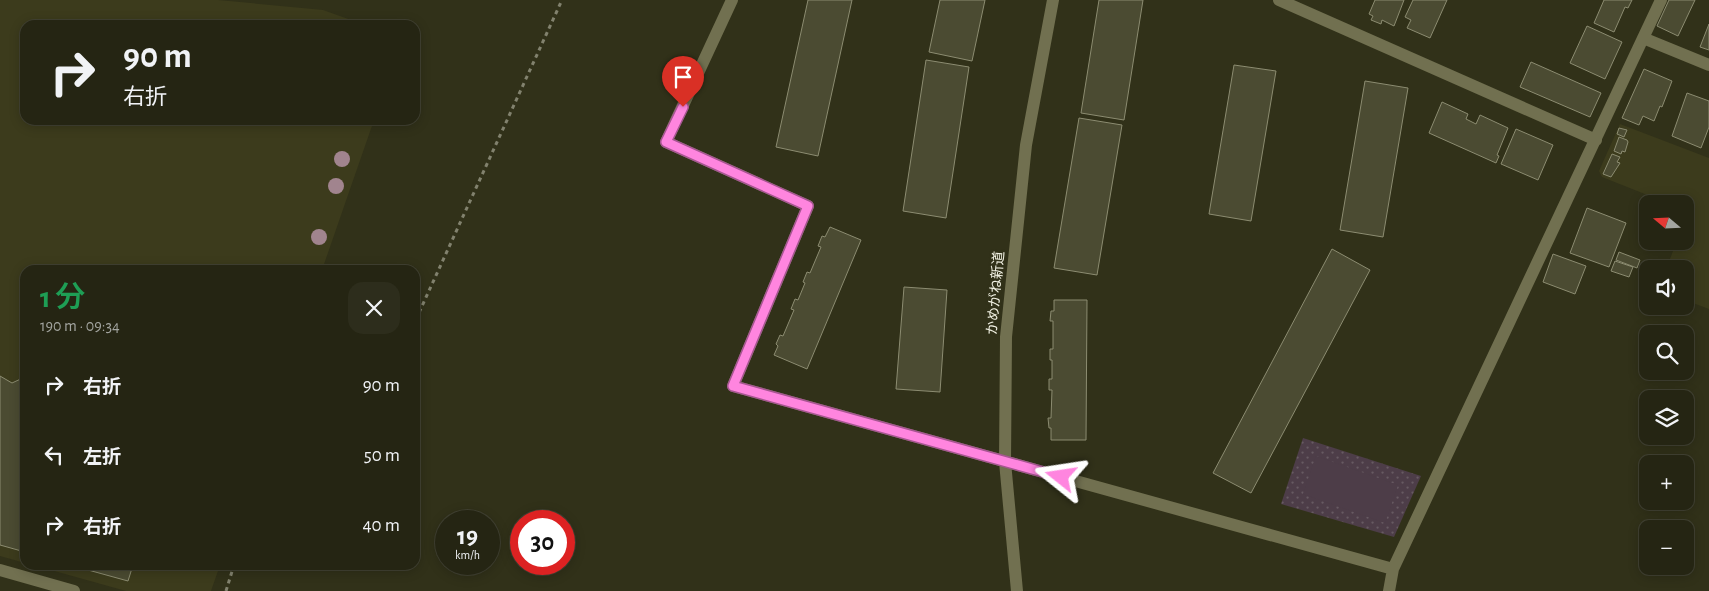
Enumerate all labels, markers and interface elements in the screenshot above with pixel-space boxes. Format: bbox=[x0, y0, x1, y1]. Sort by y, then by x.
text: 90 m bbox=[123, 39, 192, 74]
icon: right bbox=[40, 40, 105, 105]
pin bbox=[662, 56, 704, 107]
icon: arrive bbox=[669, 63, 697, 91]
text: 右折 bbox=[123, 86, 167, 108]
north arrow bbox=[1639, 195, 1694, 250]
map controls bbox=[1639, 195, 1694, 575]
street label: かめがね新道 bbox=[984, 251, 1007, 336]
button: sound bbox=[1639, 260, 1694, 315]
button: close bbox=[348, 282, 400, 334]
text: 1 分 bbox=[40, 283, 85, 313]
text: 190 m · 09:34 bbox=[40, 318, 120, 334]
button: search bbox=[1639, 325, 1694, 380]
icon: right bbox=[40, 371, 68, 399]
text: 90 m bbox=[363, 376, 400, 395]
text: 右折 bbox=[83, 378, 121, 397]
button: layers bbox=[1639, 390, 1694, 445]
icon: left bbox=[40, 441, 68, 469]
text: 50 m bbox=[364, 446, 400, 465]
text: 左折 bbox=[83, 448, 121, 467]
position arrow bbox=[1034, 450, 1086, 502]
button: + bbox=[1639, 455, 1694, 510]
speed limit sign: 30 bbox=[510, 510, 575, 575]
icon: right bbox=[40, 511, 68, 539]
text: 40 m bbox=[362, 516, 400, 535]
text: 右折 bbox=[83, 518, 121, 537]
button: − bbox=[1639, 520, 1694, 575]
text: 19 bbox=[457, 524, 478, 549]
text: km/h bbox=[455, 549, 480, 561]

